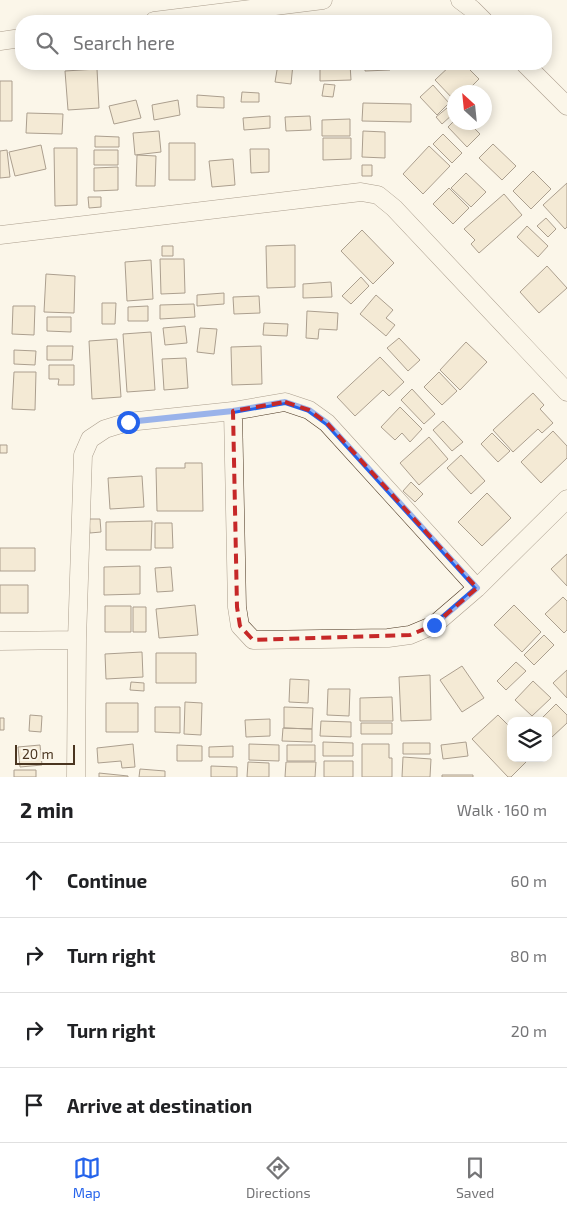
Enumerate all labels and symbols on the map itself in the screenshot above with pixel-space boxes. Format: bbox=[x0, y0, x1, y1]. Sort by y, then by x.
north arrow bbox=[447, 85, 492, 130]
route start bbox=[117, 411, 140, 434]
route end bbox=[423, 614, 446, 637]
scale bar bbox=[15, 742, 75, 765]

